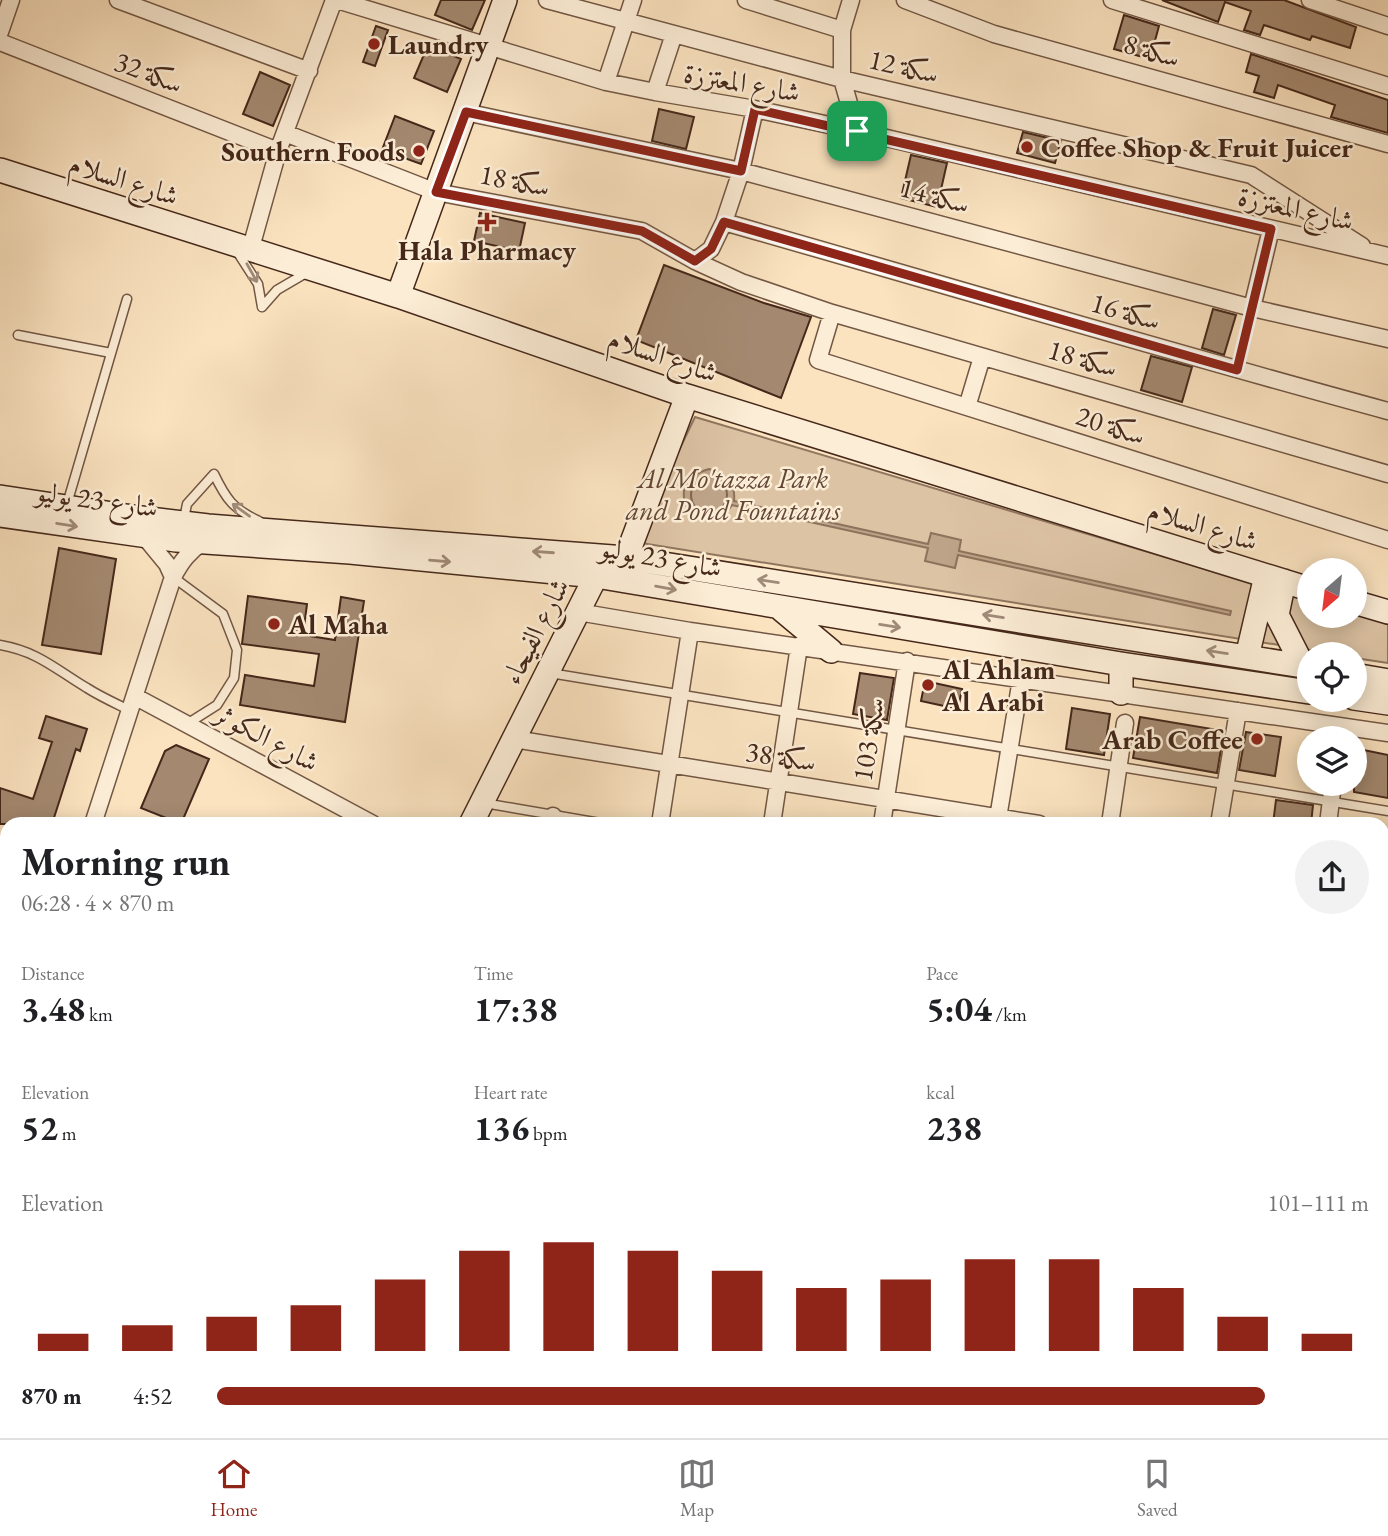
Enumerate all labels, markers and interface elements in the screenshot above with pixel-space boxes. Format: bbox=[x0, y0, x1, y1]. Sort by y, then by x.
street label: سكة 8 bbox=[1119, 25, 1185, 75]
place label: Laundry bbox=[388, 26, 489, 62]
marker: Laundry bbox=[366, 36, 382, 52]
street label: سكة 12 bbox=[865, 41, 943, 91]
street label: سكة 32 bbox=[110, 43, 188, 101]
street label: شارع المعتززة bbox=[680, 54, 803, 116]
pin bbox=[827, 101, 887, 161]
icon: arrive bbox=[838, 112, 876, 150]
place label: Coffee Shop & Fruit Juicer bbox=[1041, 129, 1353, 165]
place label: Southern Foods bbox=[221, 133, 405, 169]
marker: Coffee Shop & Fruit Juicer bbox=[1019, 139, 1035, 155]
marker: Southern Foods bbox=[411, 143, 427, 159]
street label: شارع السلام bbox=[62, 144, 183, 220]
street label: سكة 18 bbox=[477, 156, 553, 204]
street label: سكة 14 bbox=[896, 168, 974, 222]
street label: شارع المعتززة bbox=[1233, 177, 1357, 245]
marker: Hala Pharmacy bbox=[479, 214, 495, 230]
place label: Hala Pharmacy bbox=[398, 232, 576, 268]
one-way arrow bbox=[246, 262, 259, 283]
street label: سكة 16 bbox=[1087, 284, 1165, 338]
street label: شارع السلام bbox=[601, 320, 722, 397]
street label: سكة 18 bbox=[1044, 331, 1122, 385]
street label: سكة 20 bbox=[1072, 397, 1150, 453]
park label: Al Mo'tazza Park and Pond Fountains bbox=[625, 460, 840, 528]
street label: شارع 23 يوليو bbox=[30, 472, 160, 531]
street label: شارع السلام bbox=[1142, 491, 1262, 565]
one-way arrow bbox=[231, 503, 250, 518]
one-way arrow bbox=[56, 519, 78, 532]
street label: شارع 23 يوليو bbox=[593, 528, 725, 591]
one-way arrow bbox=[532, 545, 554, 558]
one-way arrow bbox=[428, 555, 451, 568]
north arrow bbox=[1297, 558, 1367, 628]
map controls bbox=[1297, 558, 1367, 796]
street label: شارع الفيحاء bbox=[493, 572, 582, 693]
one-way arrow bbox=[757, 574, 780, 587]
one-way arrow bbox=[654, 582, 677, 595]
place label: Al Maha bbox=[287, 606, 389, 642]
one-way arrow bbox=[982, 610, 1005, 623]
marker: Al Maha bbox=[266, 616, 282, 632]
one-way arrow bbox=[878, 620, 901, 633]
button: locate bbox=[1297, 642, 1367, 712]
one-way arrow bbox=[1207, 645, 1229, 658]
place label: Al Ahlam Al Arabi bbox=[941, 651, 1056, 719]
marker: Al Ahlam Al Arabi bbox=[920, 677, 936, 693]
street label: شارع الكوثر bbox=[203, 693, 326, 785]
street label: سكة 103 bbox=[844, 695, 892, 783]
place label: Arab Coffee bbox=[1101, 721, 1243, 757]
button: layers bbox=[1297, 726, 1367, 796]
marker: Arab Coffee bbox=[1249, 731, 1265, 747]
street label: سكة 38 bbox=[743, 733, 819, 779]
text: Morning run bbox=[21, 837, 230, 886]
button: share bbox=[1295, 840, 1369, 914]
text: 06:28 · 4 × 870 m bbox=[21, 888, 174, 918]
text: Distance bbox=[21, 961, 84, 986]
text: Time bbox=[474, 961, 513, 986]
text: Pace bbox=[926, 961, 958, 986]
text: 3.48 bbox=[21, 986, 85, 1031]
text: 17:38 bbox=[474, 986, 558, 1031]
text: 5:04 bbox=[926, 986, 992, 1031]
text: km bbox=[85, 1002, 113, 1027]
text: /km bbox=[992, 1002, 1027, 1027]
text: Elevation bbox=[21, 1080, 89, 1105]
text: Heart rate bbox=[474, 1080, 547, 1105]
text: kcal bbox=[926, 1080, 955, 1105]
text: 52 bbox=[21, 1105, 58, 1150]
text: 136 bbox=[474, 1105, 529, 1150]
text: 238 bbox=[926, 1105, 982, 1150]
text: m bbox=[58, 1121, 77, 1146]
text: bpm bbox=[529, 1121, 567, 1146]
text: Elevation bbox=[21, 1188, 104, 1218]
text: 101–111 m bbox=[1268, 1188, 1369, 1218]
text: 870 m bbox=[21, 1381, 82, 1411]
text: 4:52 bbox=[133, 1381, 172, 1411]
tab: Home bbox=[210, 1455, 257, 1522]
tab: Map bbox=[678, 1455, 716, 1522]
tab: Saved bbox=[1137, 1455, 1178, 1522]

